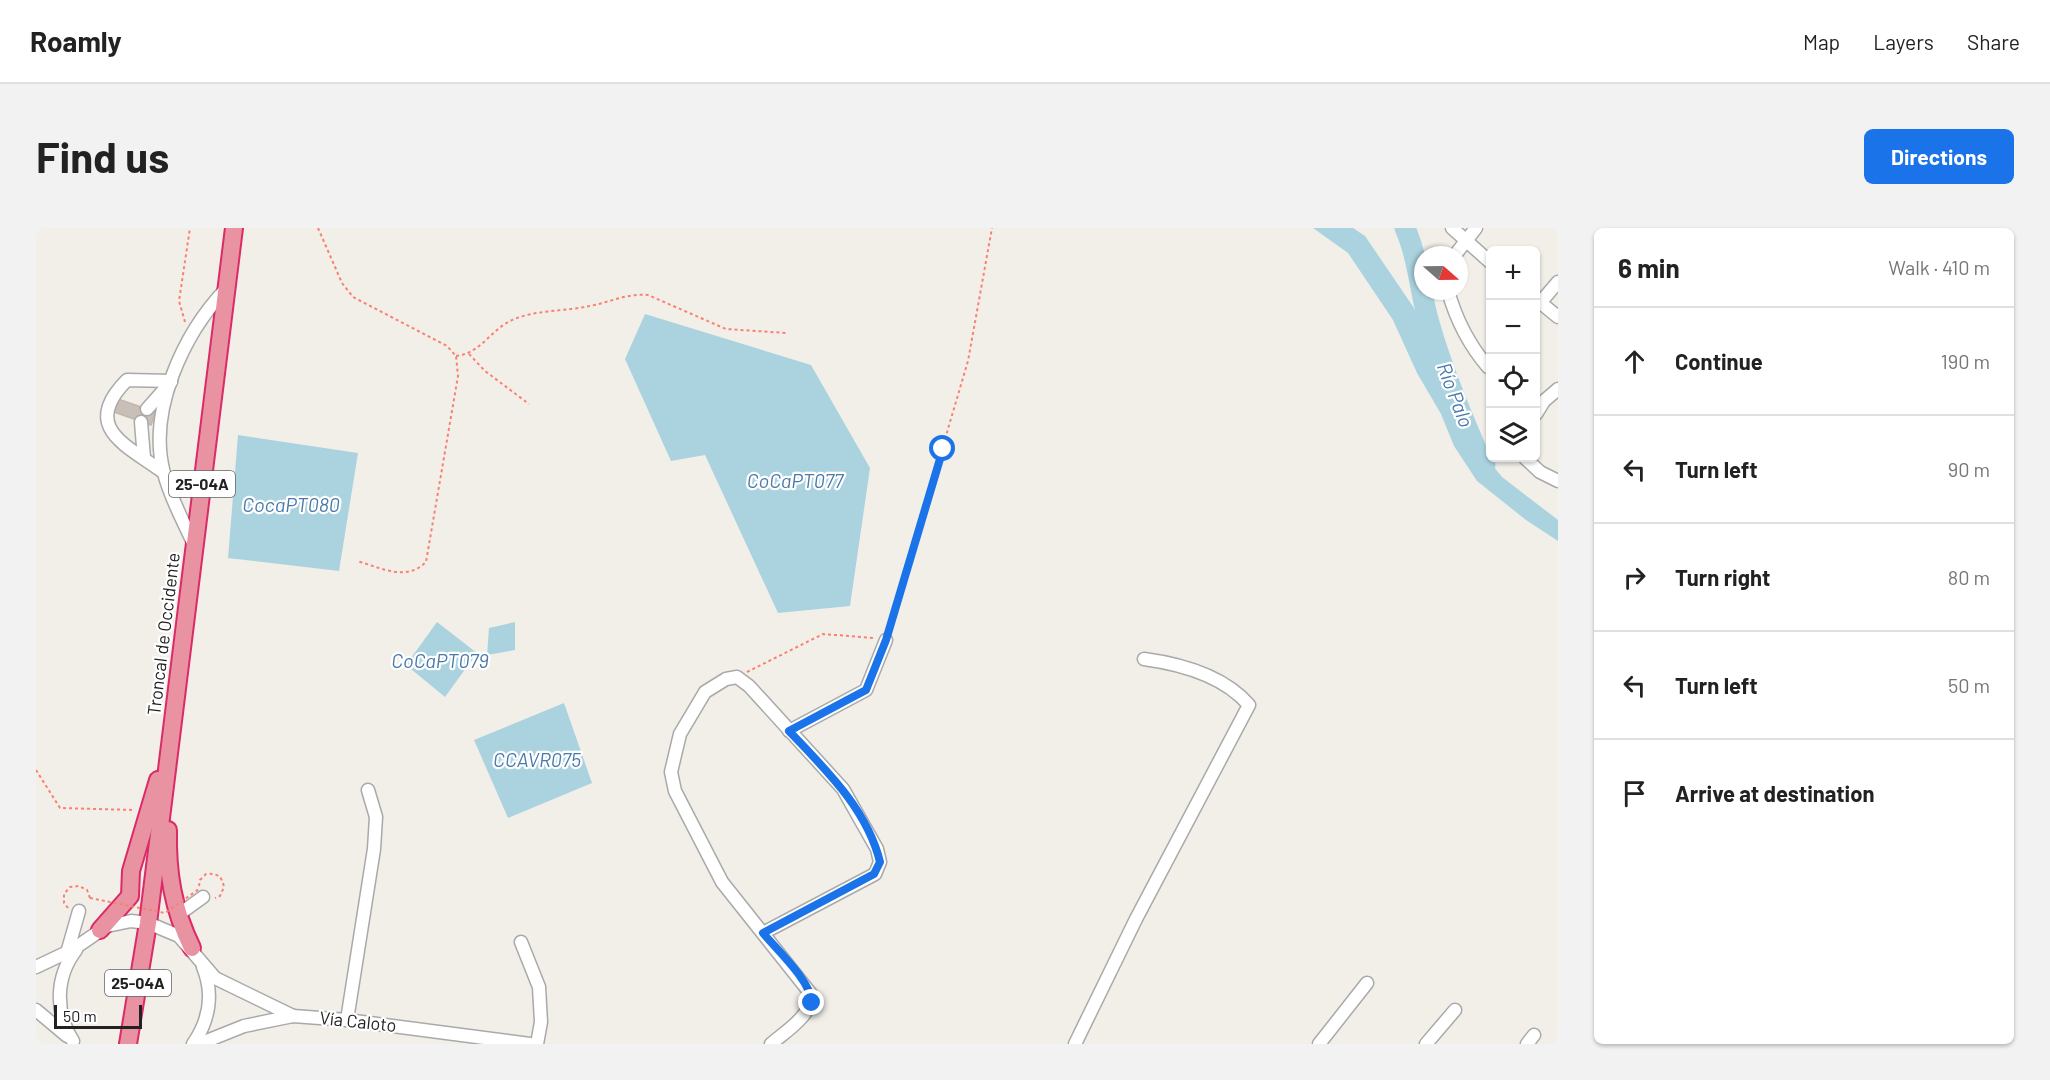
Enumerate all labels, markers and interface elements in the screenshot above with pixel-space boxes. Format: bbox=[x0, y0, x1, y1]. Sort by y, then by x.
text: Roamly bbox=[30, 24, 122, 58]
text: Map bbox=[1803, 29, 1840, 54]
text: Layers bbox=[1873, 29, 1934, 54]
text: Share bbox=[1967, 29, 2020, 54]
button: Directions bbox=[1864, 129, 2014, 184]
text: Find us bbox=[36, 131, 169, 181]
north arrow bbox=[1414, 246, 1468, 300]
map controls bbox=[1486, 246, 1540, 462]
button: + bbox=[1486, 246, 1540, 300]
text: 6 min bbox=[1618, 252, 1680, 283]
text: Walk · 410 m bbox=[1888, 255, 1990, 279]
button: − bbox=[1486, 300, 1540, 354]
icon: ahead bbox=[1618, 345, 1651, 378]
text: Continue bbox=[1675, 348, 1763, 374]
text: 190 m bbox=[1941, 349, 1990, 373]
button: locate bbox=[1486, 354, 1540, 408]
water label: Río Palo bbox=[1433, 359, 1479, 430]
button: layers bbox=[1486, 408, 1540, 462]
route start bbox=[929, 435, 955, 461]
icon: left bbox=[1618, 453, 1651, 486]
text: Turn left bbox=[1675, 456, 1758, 482]
text: 90 m bbox=[1948, 457, 1990, 481]
water label: CoCaPT077 bbox=[747, 468, 845, 492]
road number: 25-04A bbox=[169, 471, 235, 497]
water label: CocaPT080 bbox=[242, 492, 340, 516]
street label: Troncal de Occidente bbox=[142, 551, 184, 717]
icon: right bbox=[1618, 561, 1651, 594]
text: Turn right bbox=[1675, 564, 1770, 590]
text: 80 m bbox=[1948, 565, 1990, 589]
water label: CoCaPT079 bbox=[391, 648, 489, 672]
icon: left bbox=[1618, 669, 1651, 702]
text: Turn left bbox=[1675, 672, 1758, 698]
text: 50 m bbox=[1948, 673, 1990, 697]
water label: CCAVR075 bbox=[493, 747, 581, 771]
icon: arrive bbox=[1618, 777, 1651, 810]
text: Arrive at destination bbox=[1675, 780, 1874, 806]
road number: 25-04A bbox=[105, 970, 171, 996]
route end bbox=[798, 989, 824, 1015]
scale bar bbox=[54, 1002, 142, 1030]
text: 50 m bbox=[63, 1006, 97, 1025]
street label: Vía Caloto bbox=[319, 1006, 398, 1036]

